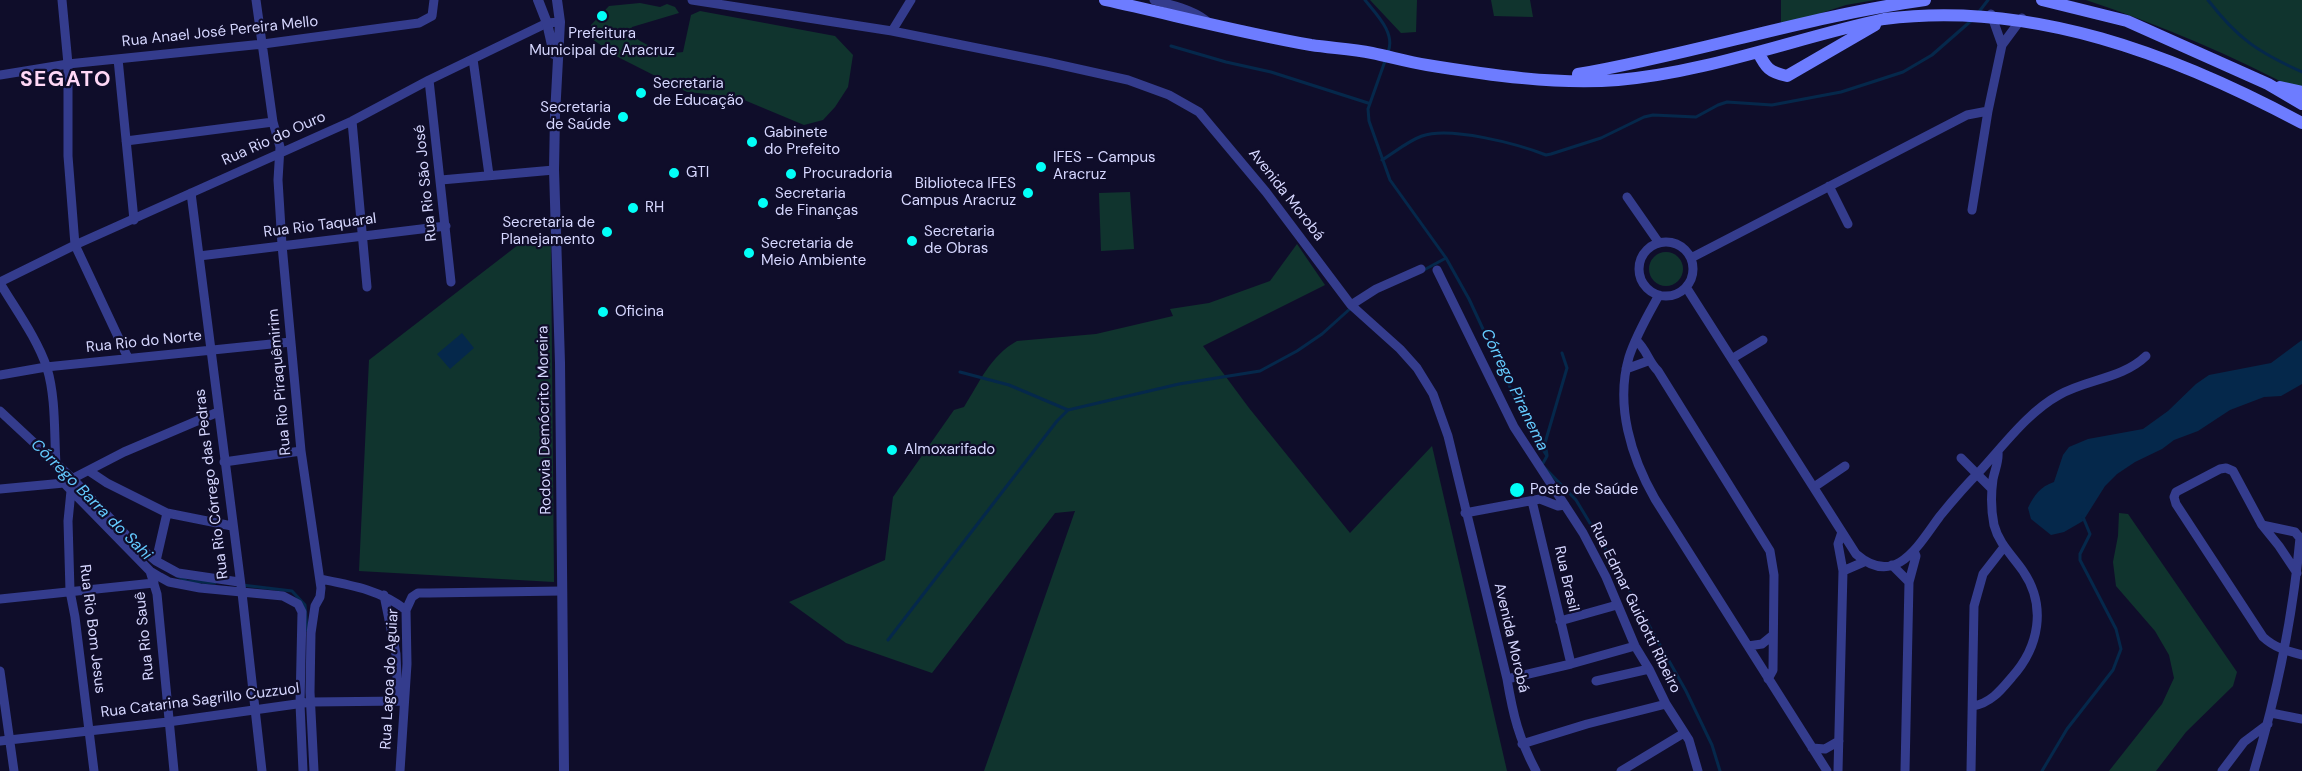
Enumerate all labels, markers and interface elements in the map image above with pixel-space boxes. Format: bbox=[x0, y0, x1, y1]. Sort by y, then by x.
marker: Prefeitura Municipal de Aracruz bbox=[595, 9, 609, 23]
street label: Rua Anael José Pereira Mello bbox=[121, 13, 319, 51]
place label: Prefeitura Municipal de Aracruz bbox=[529, 25, 675, 60]
district label: SEGATO bbox=[20, 67, 112, 93]
place label: Secretaria de Educação bbox=[653, 75, 744, 110]
marker: Secretaria de Educação bbox=[634, 86, 648, 100]
place label: Secretaria de Saúde bbox=[540, 99, 611, 134]
street label: Rua Rio do Ouro bbox=[219, 108, 329, 170]
marker: Secretaria de Saúde bbox=[616, 110, 630, 124]
street label: Rua Rio São José bbox=[411, 124, 441, 242]
place label: Gabinete do Prefeito bbox=[764, 124, 840, 159]
marker: Gabinete do Prefeito bbox=[745, 135, 759, 149]
street label: Avenida Morobá bbox=[1244, 145, 1328, 245]
place label: IFES - Campus Aracruz bbox=[1053, 149, 1156, 184]
marker: IFES - Campus Aracruz bbox=[1034, 160, 1048, 174]
place label: GTI bbox=[686, 164, 709, 182]
place label: Procuradoria bbox=[803, 165, 892, 183]
marker: GTI bbox=[667, 166, 681, 180]
marker: Procuradoria bbox=[784, 167, 798, 181]
place label: Biblioteca IFES Campus Aracruz bbox=[901, 175, 1016, 210]
place label: Secretaria de Finanças bbox=[775, 185, 858, 220]
marker: Biblioteca IFES Campus Aracruz bbox=[1021, 186, 1035, 200]
marker: Secretaria de Finanças bbox=[756, 196, 770, 210]
place label: RH bbox=[645, 199, 664, 217]
marker: RH bbox=[626, 201, 640, 215]
street label: Rua Rio Taquaral bbox=[262, 210, 378, 242]
place label: Secretaria de Planejamento bbox=[501, 214, 595, 249]
place label: Secretaria de Obras bbox=[924, 223, 995, 258]
marker: Secretaria de Planejamento bbox=[600, 225, 614, 239]
marker: Secretaria de Obras bbox=[905, 234, 919, 248]
place label: Secretaria de Meio Ambiente bbox=[761, 235, 866, 270]
marker: Secretaria de Meio Ambiente bbox=[742, 246, 756, 260]
place label: Oficina bbox=[615, 303, 664, 321]
marker: Oficina bbox=[596, 305, 610, 319]
street label: Rua Rio Piraquêmirim bbox=[265, 308, 295, 456]
street label: Rodovia Demócrito Moreira bbox=[534, 325, 556, 515]
water label: Córrego Piranema bbox=[1476, 326, 1552, 454]
street label: Rua Rio do Norte bbox=[85, 327, 203, 357]
street label: Rua Rio Córrego das Pedras bbox=[191, 388, 233, 580]
water label: Córrego Barra do Sahi bbox=[26, 435, 156, 565]
place label: Almoxarifado bbox=[904, 441, 995, 459]
marker: Almoxarifado bbox=[885, 443, 899, 457]
marker: Posto de Saúde bbox=[1508, 481, 1526, 499]
place label: Posto de Saúde bbox=[1530, 481, 1638, 499]
street label: Rua Edmar Guidotti Ribeiro bbox=[1586, 520, 1684, 696]
street label: Rua Brasil bbox=[1550, 544, 1582, 614]
street label: Rua Rio Bom Jesus bbox=[75, 563, 109, 695]
street label: Avenida Morobá bbox=[1490, 581, 1532, 695]
street label: Rua Rio Sauê bbox=[131, 591, 159, 681]
street label: Rua Lagoa do Aguiar bbox=[377, 608, 403, 750]
street label: Rua Catarina Sagrillo Cuzzuol bbox=[100, 680, 300, 722]

